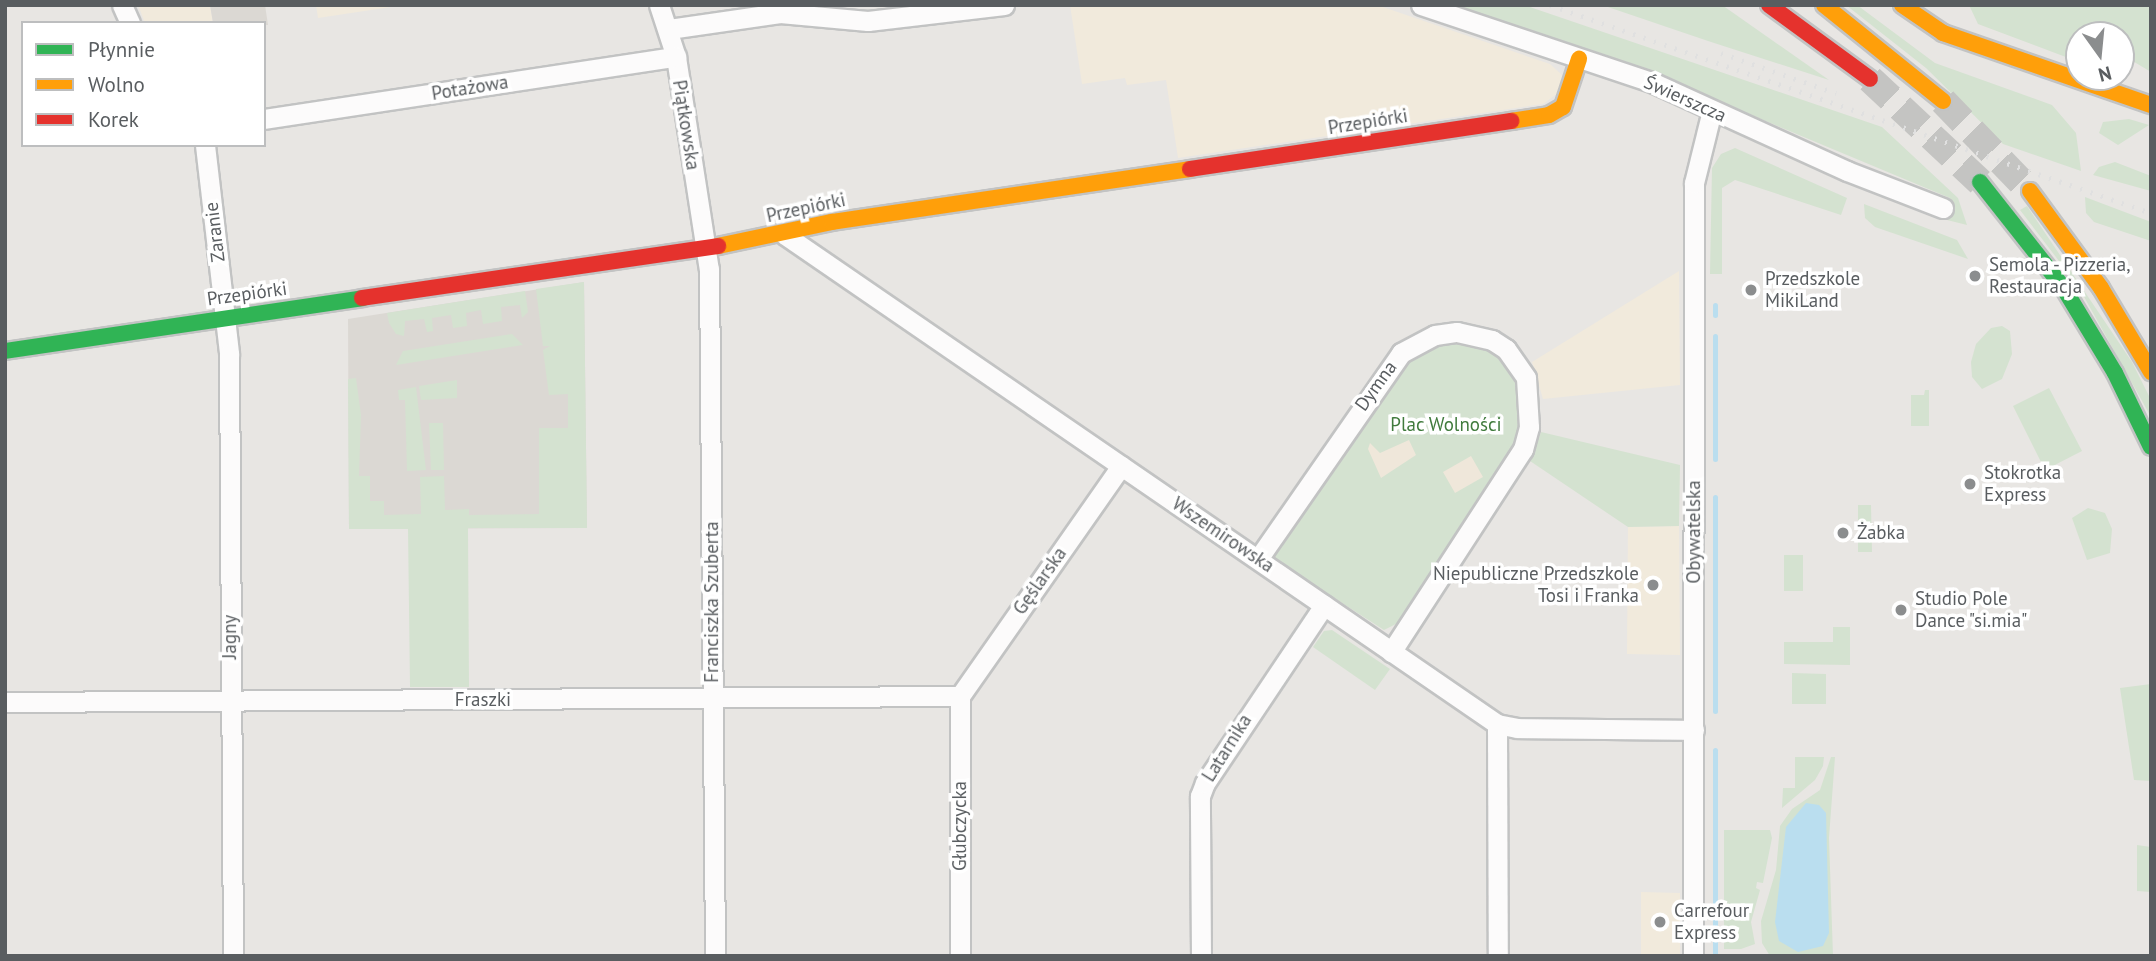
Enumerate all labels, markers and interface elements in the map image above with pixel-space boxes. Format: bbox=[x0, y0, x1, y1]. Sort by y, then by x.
legend bbox=[21, 21, 266, 147]
north arrow bbox=[2065, 21, 2135, 91]
text: Płynnie bbox=[88, 36, 155, 63]
text: N bbox=[2096, 61, 2114, 88]
text: Wolno bbox=[88, 71, 145, 98]
street label: Potażowa bbox=[430, 71, 510, 105]
street label: Świerszcza bbox=[1640, 71, 1730, 127]
street label: Piątkowska bbox=[668, 78, 704, 172]
street label: Przepiórki bbox=[1326, 104, 1410, 140]
text: Korek bbox=[88, 106, 139, 133]
street label: Przepiórki bbox=[764, 188, 848, 228]
street label: Zaranie bbox=[200, 201, 230, 263]
place label: Semola - Pizzeria, Restauracja bbox=[1989, 254, 2134, 298]
place label: Przedszkole MikiLand bbox=[1765, 268, 1860, 312]
marker: Semola - Pizzeria, Restauracja bbox=[1967, 268, 1983, 284]
street label: Przepiórki bbox=[206, 277, 288, 311]
marker: Przedszkole MikiLand bbox=[1743, 282, 1759, 298]
street label: Dymna bbox=[1350, 357, 1402, 415]
park label: Plac Wolności bbox=[1390, 414, 1502, 436]
place label: Stokrotka Express bbox=[1984, 462, 2061, 506]
marker: Stokrotka Express bbox=[1962, 476, 1978, 492]
street label: Obywatelska bbox=[1683, 480, 1705, 584]
street label: Wszemirowska bbox=[1168, 492, 1278, 578]
street label: Franciszka Szuberta bbox=[701, 521, 723, 683]
place label: Żabka bbox=[1857, 522, 1905, 544]
marker: Żabka bbox=[1835, 525, 1851, 541]
street label: Gęślarska bbox=[1009, 543, 1071, 619]
place label: Niepubliczne Przedszkole Tosi i Franka bbox=[1433, 563, 1639, 607]
marker: Niepubliczne Przedszkole Tosi i Franka bbox=[1645, 577, 1661, 593]
place label: Studio Pole Dance "si.mia" bbox=[1915, 588, 2029, 632]
marker: Studio Pole Dance "si.mia" bbox=[1893, 602, 1909, 618]
street label: Jagny bbox=[219, 615, 241, 659]
street label: Fraszki bbox=[455, 689, 511, 711]
street label: Latarnika bbox=[1197, 710, 1257, 786]
street label: Głubczycka bbox=[949, 781, 971, 871]
place label: Carrefour Express bbox=[1674, 900, 1749, 944]
marker: Carrefour Express bbox=[1652, 914, 1668, 930]

